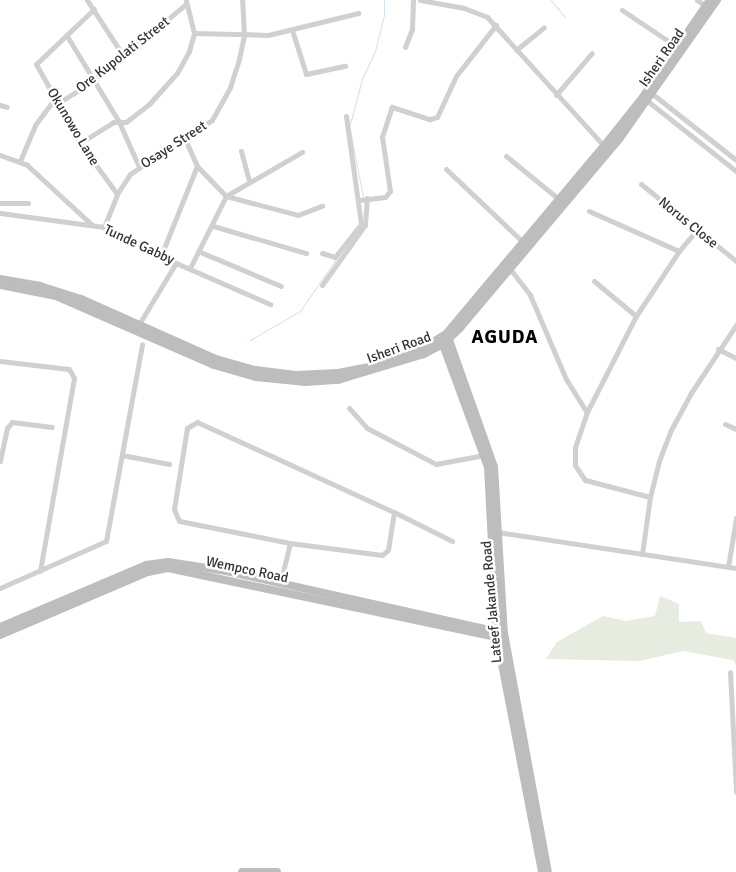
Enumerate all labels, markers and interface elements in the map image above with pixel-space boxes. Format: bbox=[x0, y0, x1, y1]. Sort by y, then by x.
street label: Ore Kupolati Street bbox=[73, 13, 173, 97]
street label: Isheri Road bbox=[636, 26, 688, 90]
street label: Okunowo Lane bbox=[43, 85, 103, 169]
street label: Osaye Street bbox=[138, 117, 210, 173]
street label: Norus Close bbox=[655, 194, 721, 252]
street label: Tunde Gabby bbox=[101, 221, 177, 269]
district label: AGUDA bbox=[471, 327, 539, 349]
street label: Isheri Road bbox=[365, 329, 433, 367]
street label: Lateef Jakande Road bbox=[478, 540, 506, 664]
street label: Wempco Road bbox=[204, 553, 290, 587]

